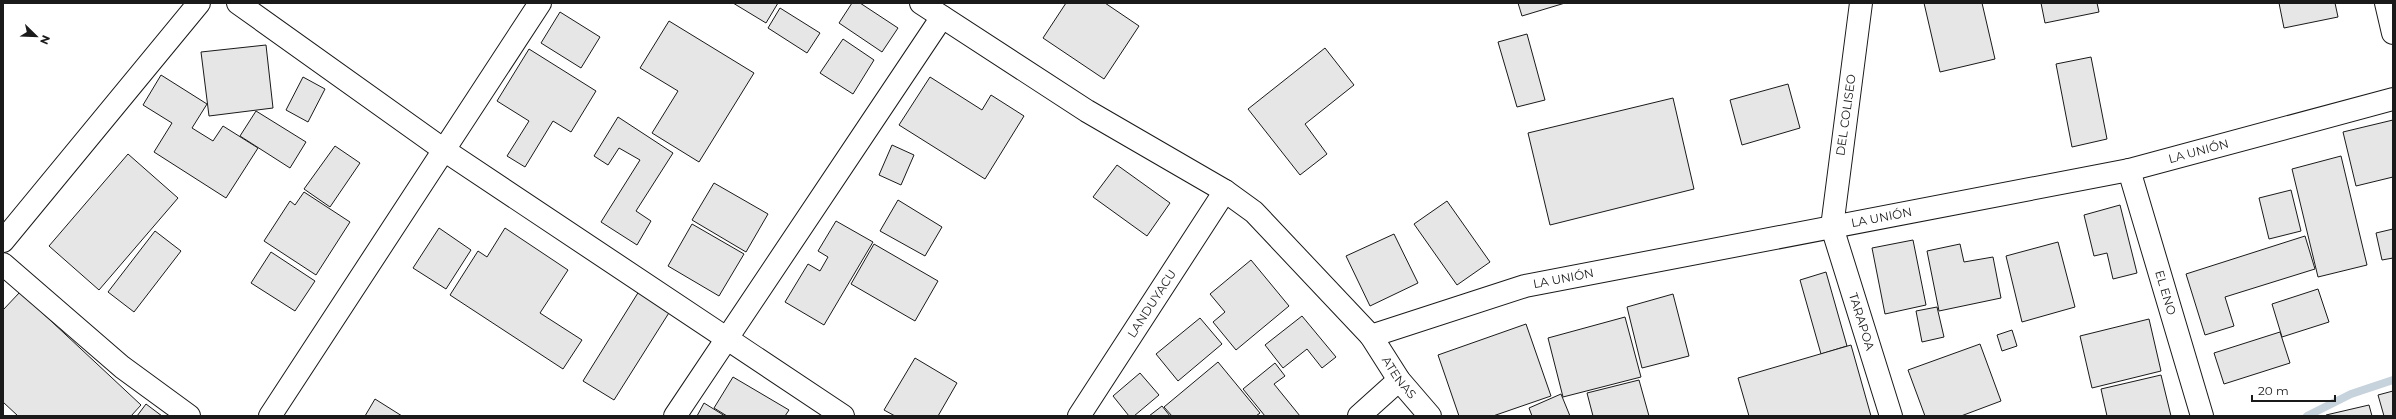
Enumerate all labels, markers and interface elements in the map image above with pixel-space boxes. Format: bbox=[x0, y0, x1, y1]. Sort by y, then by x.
north arrow bbox=[16, 16, 56, 56]
text: N bbox=[37, 33, 53, 47]
street label: DEL COLISEO bbox=[1832, 73, 1859, 157]
street label: LA UNIÓN bbox=[2167, 136, 2230, 166]
street label: LA UNIÓN bbox=[1850, 204, 1913, 230]
street label: LA UNIÓN bbox=[1532, 265, 1595, 291]
street label: LANDUYACU bbox=[1124, 266, 1179, 340]
street label: EL ENO bbox=[2152, 268, 2180, 317]
street label: TARAPOA bbox=[1846, 291, 1878, 353]
street label: ATENAS bbox=[1379, 353, 1420, 402]
scale bar bbox=[2252, 377, 2335, 403]
text: 20 m bbox=[2258, 383, 2289, 398]

